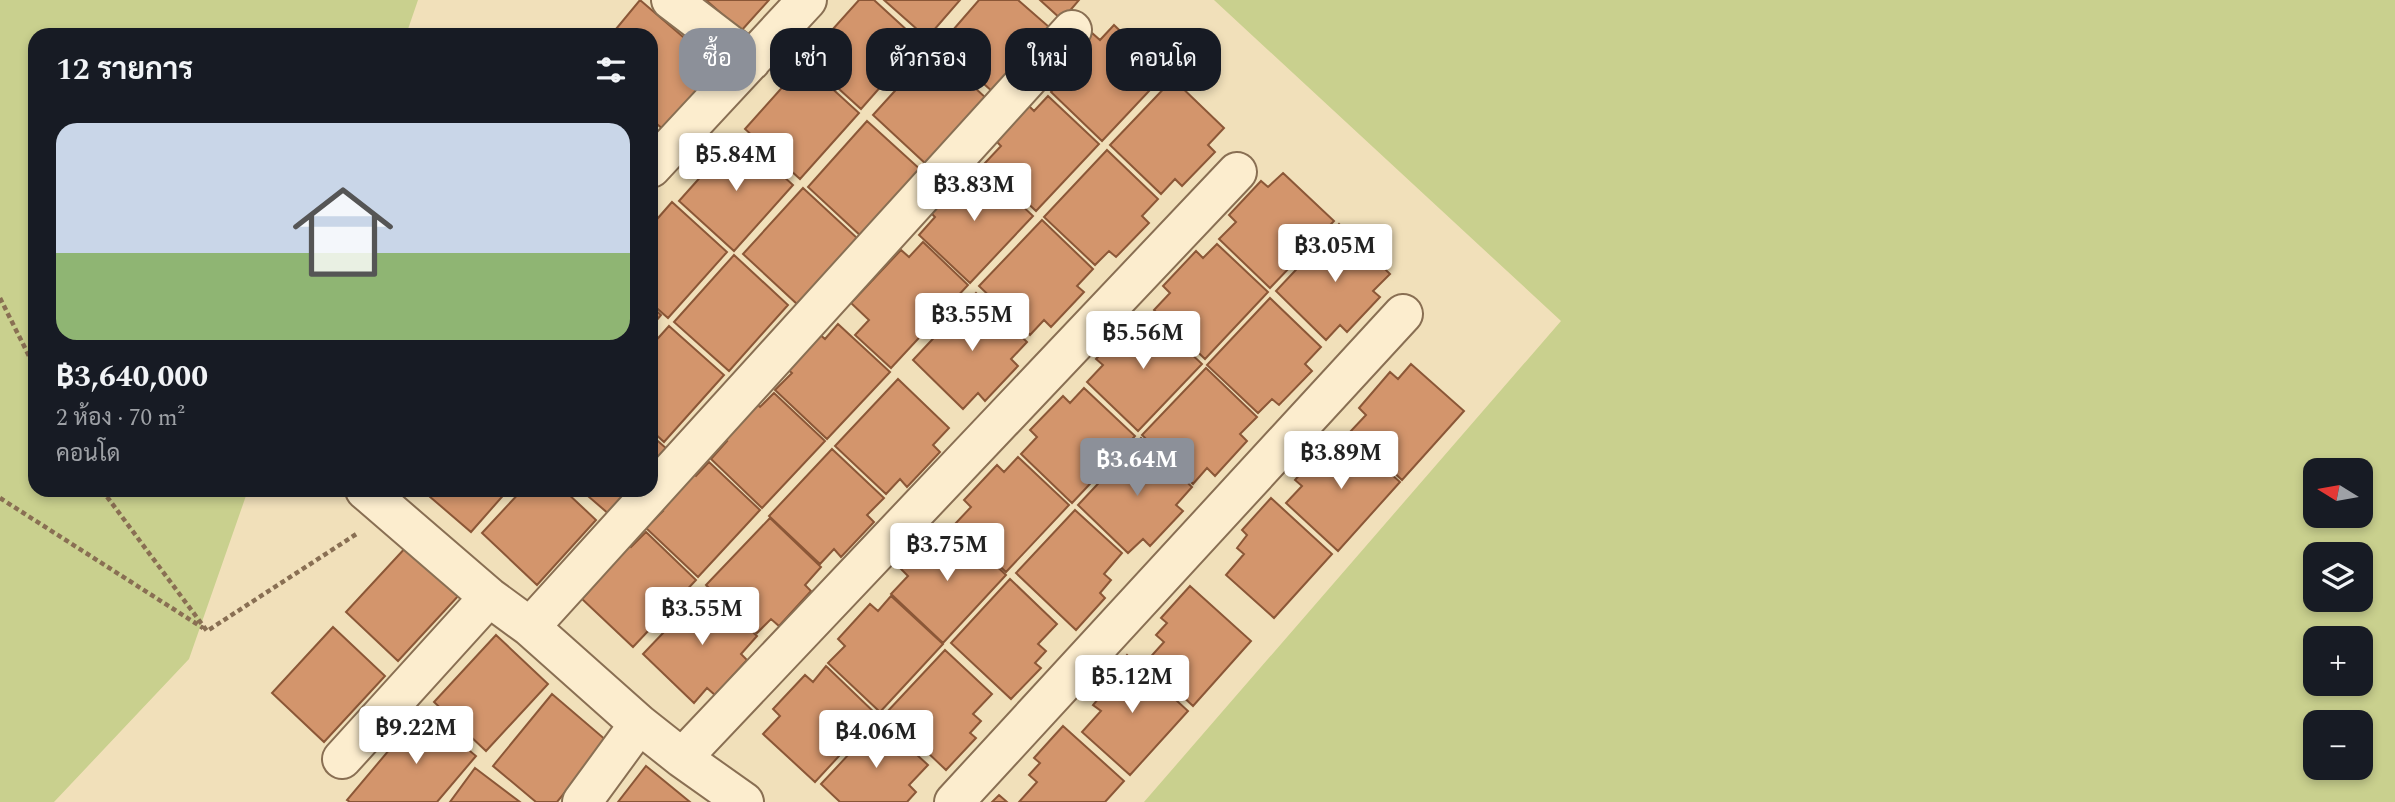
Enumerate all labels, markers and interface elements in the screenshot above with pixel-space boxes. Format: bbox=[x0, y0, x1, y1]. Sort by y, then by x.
chip: ซื้อ bbox=[679, 28, 756, 91]
chip: เช่า bbox=[770, 28, 852, 91]
chip: ตัวกรอง bbox=[866, 28, 991, 91]
chip: ใหม่ bbox=[1005, 28, 1092, 91]
chip: คอนโด bbox=[1106, 28, 1221, 91]
text: 12 รายการ bbox=[56, 47, 193, 93]
icon: filters bbox=[592, 51, 630, 89]
pin: ฿5.84M bbox=[679, 134, 793, 193]
text: ฿5.84M bbox=[695, 138, 777, 173]
pin: ฿3.83M bbox=[917, 164, 1031, 223]
text: ฿3.83M bbox=[933, 168, 1015, 203]
icon: home bbox=[280, 169, 406, 295]
pin: ฿3.05M bbox=[1278, 224, 1392, 284]
text: ฿3.05M bbox=[1294, 229, 1376, 264]
pin: ฿3.55M bbox=[915, 294, 1029, 353]
text: ฿3.55M bbox=[931, 298, 1013, 333]
pin: ฿5.56M bbox=[1086, 312, 1200, 371]
text: ฿5.56M bbox=[1102, 316, 1184, 351]
text: ฿3,640,000 bbox=[56, 354, 208, 400]
text: 2 ห้อง · 70 m² bbox=[56, 401, 185, 436]
pin: ฿3.89M bbox=[1284, 432, 1398, 491]
text: ฿3.89M bbox=[1300, 436, 1382, 471]
text: คอนโด bbox=[56, 437, 120, 472]
pin: ฿3.64M bbox=[1080, 438, 1194, 498]
text: ฿3.64M bbox=[1096, 443, 1178, 478]
north arrow bbox=[2303, 458, 2373, 528]
map controls bbox=[2303, 458, 2373, 780]
pin: ฿3.75M bbox=[890, 524, 1004, 583]
text: ฿3.75M bbox=[906, 528, 988, 563]
button: layers bbox=[2303, 542, 2373, 612]
pin: ฿3.55M bbox=[645, 588, 759, 647]
text: ฿3.55M bbox=[661, 592, 743, 627]
button: + bbox=[2303, 626, 2373, 696]
pin: ฿5.12M bbox=[1075, 656, 1189, 715]
text: ฿5.12M bbox=[1091, 660, 1173, 695]
pin: ฿9.22M bbox=[359, 706, 473, 766]
pin: ฿4.06M bbox=[819, 710, 933, 770]
button: − bbox=[2303, 710, 2373, 780]
text: ฿9.22M bbox=[375, 711, 457, 746]
text: ฿4.06M bbox=[835, 715, 917, 750]

